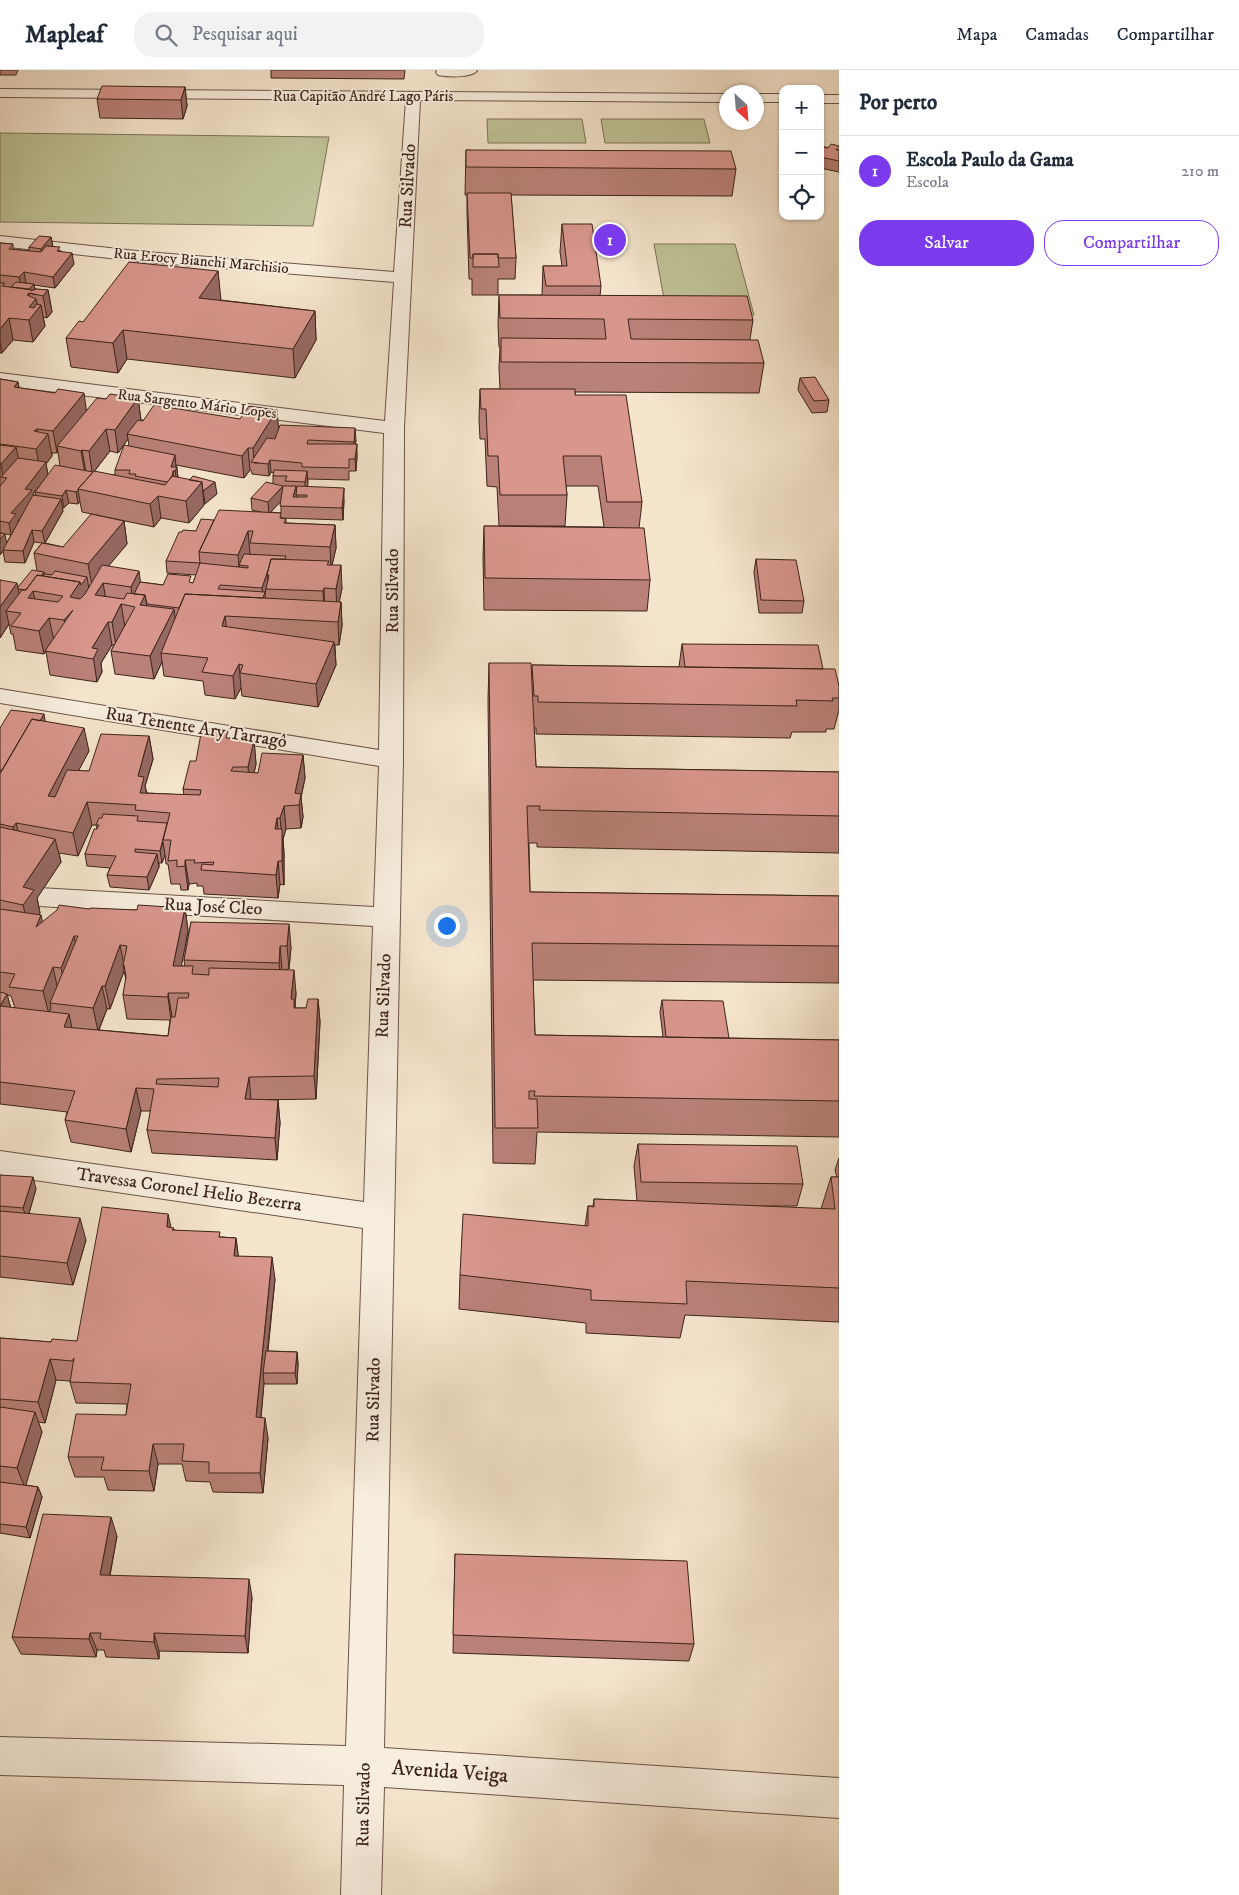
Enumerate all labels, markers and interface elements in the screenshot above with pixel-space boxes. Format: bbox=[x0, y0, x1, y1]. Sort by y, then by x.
search box bbox=[134, 12, 484, 57]
text: Mapleaf bbox=[25, 20, 104, 50]
icon: search bbox=[152, 21, 180, 49]
text: Pesquisar aqui bbox=[192, 23, 298, 46]
text: Mapa bbox=[957, 24, 997, 46]
text: Camadas bbox=[1025, 24, 1089, 46]
text: Compartilhar bbox=[1117, 24, 1214, 46]
north arrow bbox=[719, 85, 764, 130]
map controls bbox=[779, 85, 824, 220]
button: + bbox=[779, 85, 824, 130]
street label: Rua Capitão André Lago Páris bbox=[273, 87, 453, 106]
text: Por perto bbox=[859, 90, 937, 116]
button: − bbox=[779, 130, 824, 175]
street label: Rua Silvado bbox=[395, 143, 421, 229]
text: Escola Paulo da Gama bbox=[906, 149, 1074, 172]
text: 1 bbox=[872, 161, 878, 181]
text: 210 m bbox=[1181, 161, 1219, 181]
text: Escola bbox=[906, 172, 949, 192]
button: locate bbox=[779, 175, 824, 220]
button: Salvar bbox=[859, 220, 1034, 266]
button: Compartilhar bbox=[1044, 220, 1219, 266]
pin: 1 bbox=[594, 221, 626, 259]
street label: Rua Erocy Bianchi Marchisio bbox=[113, 244, 289, 278]
street label: Rua Sargento Mário Lopes bbox=[116, 385, 278, 423]
street label: Rua Silvado bbox=[382, 548, 404, 633]
street label: Rua Tenente Ary Tarragô bbox=[104, 703, 289, 753]
street label: Rua José Cleo bbox=[163, 893, 263, 921]
your location bbox=[434, 913, 460, 939]
street label: Rua Silvado bbox=[372, 953, 396, 1039]
street label: Travessa Coronel Helio Bezerra bbox=[75, 1163, 303, 1217]
street label: Rua Silvado bbox=[362, 1357, 386, 1443]
street label: Avenida Veiga bbox=[391, 1755, 509, 1789]
street label: Rua Silvado bbox=[352, 1762, 376, 1848]

